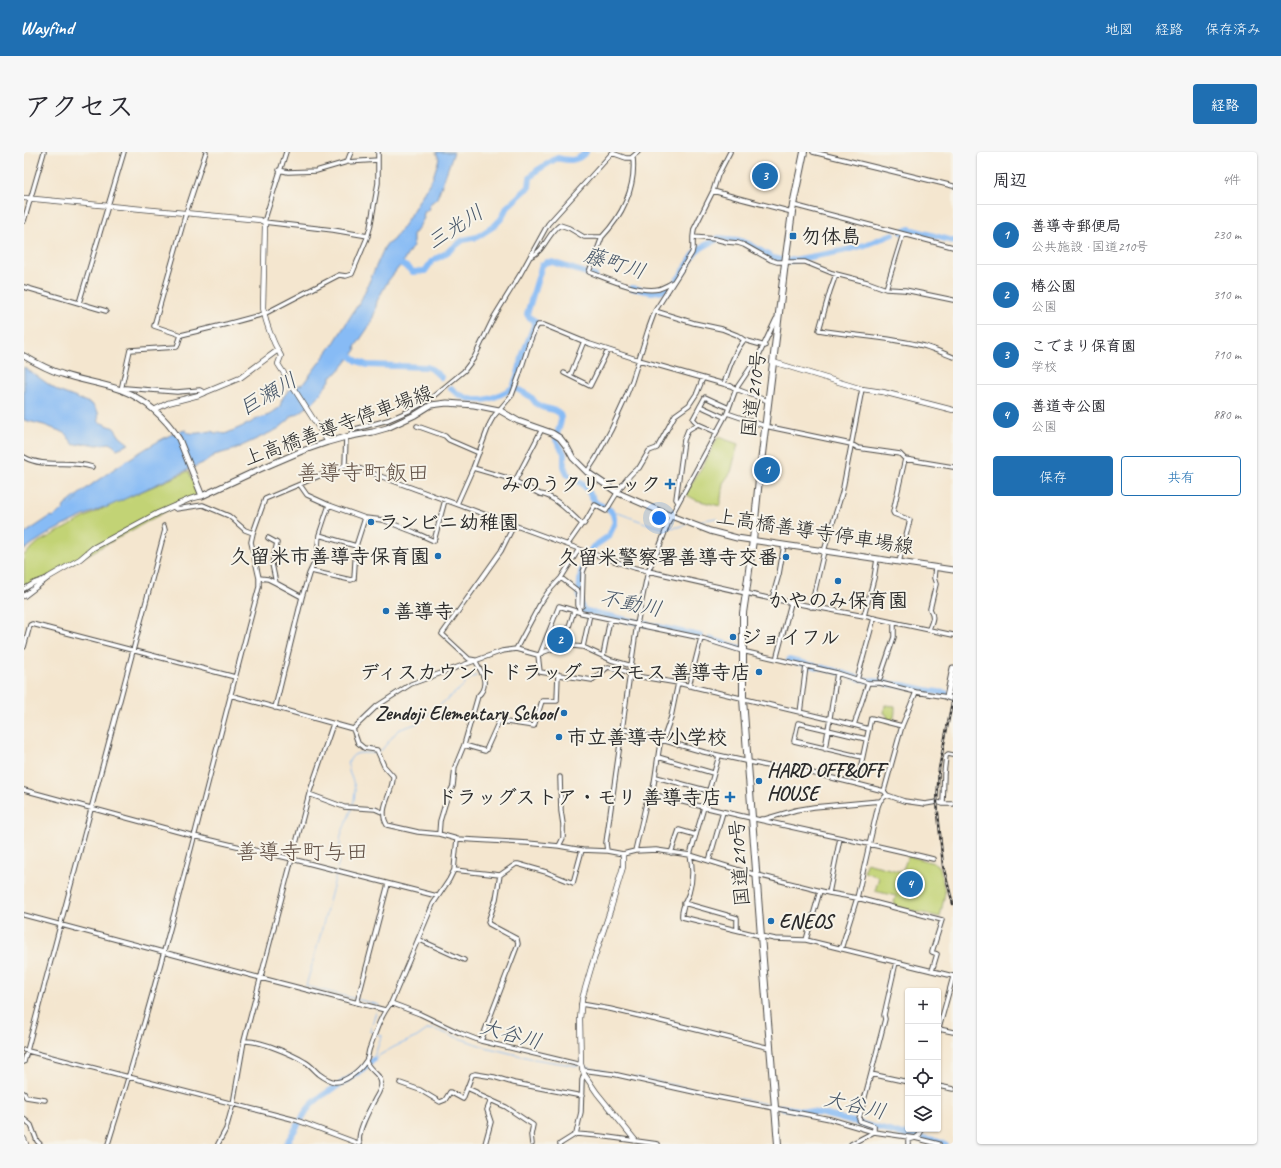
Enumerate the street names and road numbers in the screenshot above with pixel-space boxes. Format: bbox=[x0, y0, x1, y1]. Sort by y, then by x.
street label: 国道210号 bbox=[736, 349, 771, 439]
street label: 上高橋善導寺停車場線 bbox=[240, 380, 436, 471]
street label: 上高橋善導寺停車場線 bbox=[714, 504, 916, 559]
street label: 国道210号 bbox=[724, 819, 755, 907]

